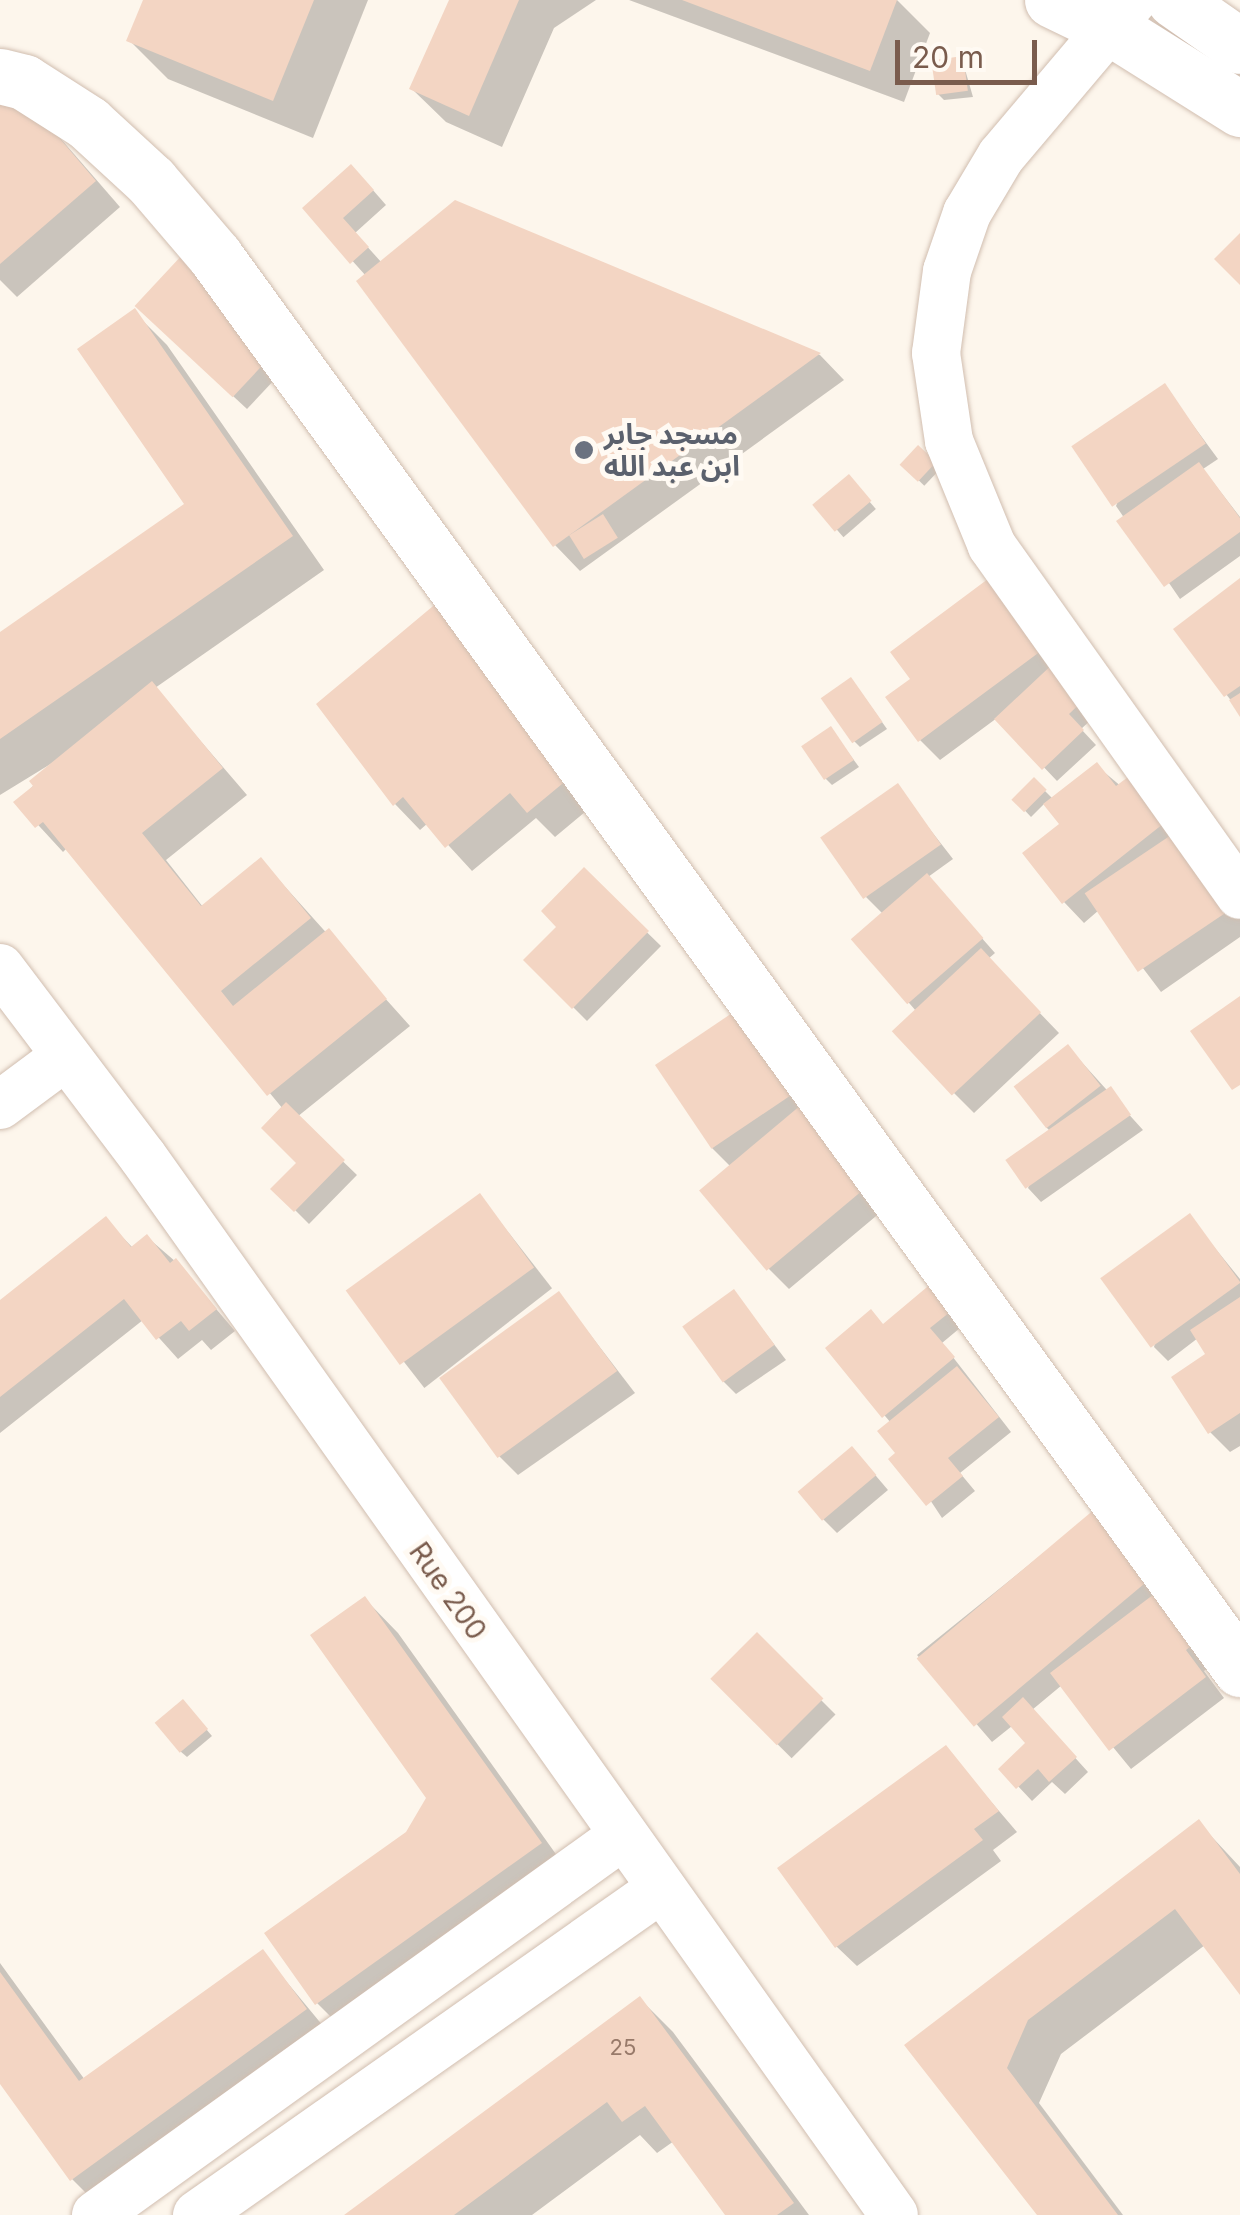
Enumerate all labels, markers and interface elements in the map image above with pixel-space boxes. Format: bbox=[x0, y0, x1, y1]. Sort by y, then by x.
scale bar bbox=[900, 20, 1042, 82]
text: 20 m bbox=[912, 39, 984, 75]
place label: مسجد جابر ابن عبد الله bbox=[604, 417, 740, 483]
marker: مسجد جابر ابن عبد الله bbox=[573, 439, 595, 461]
street label: Rue 200 bbox=[402, 1536, 494, 1646]
house number: 25 bbox=[610, 2035, 636, 2061]

